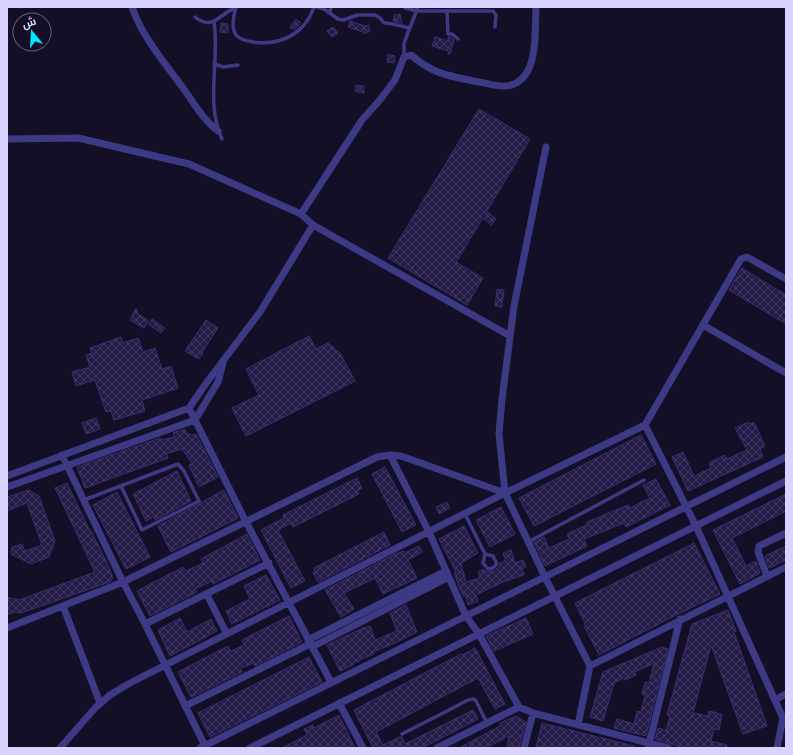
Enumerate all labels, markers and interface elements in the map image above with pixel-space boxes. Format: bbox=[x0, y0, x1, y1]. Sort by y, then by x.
north arrow bbox=[12, 12, 52, 52]
text: ش bbox=[20, 14, 38, 31]

